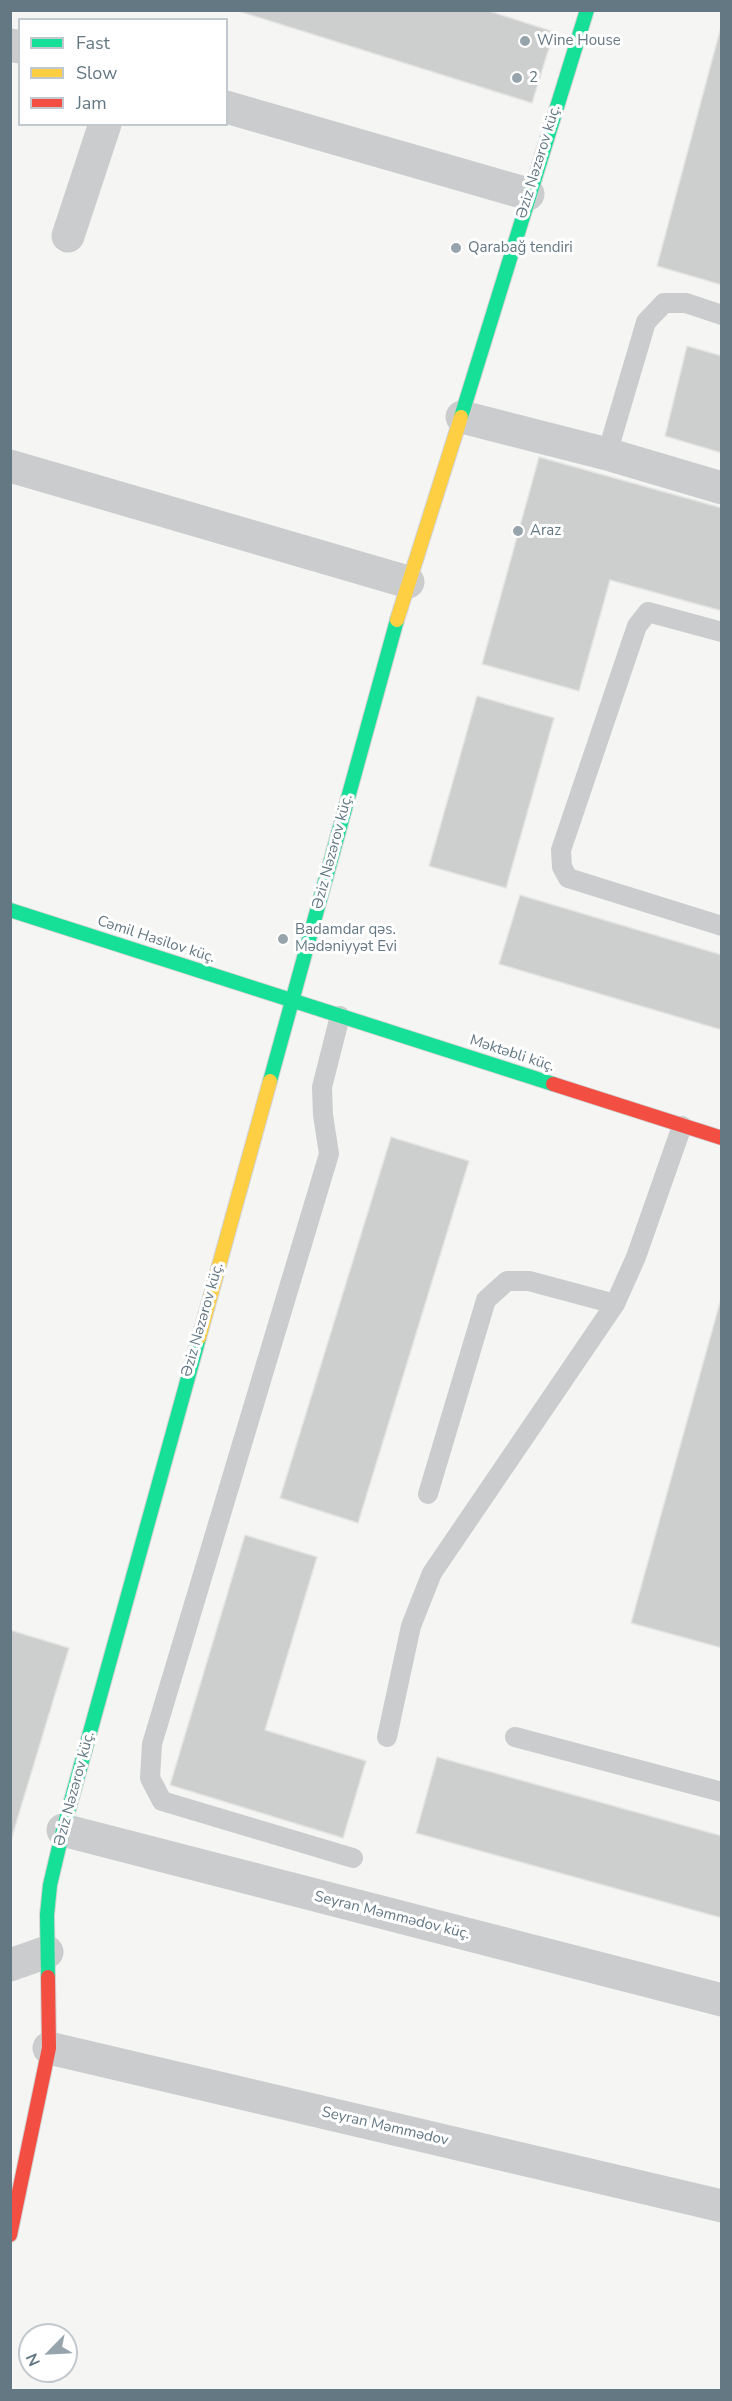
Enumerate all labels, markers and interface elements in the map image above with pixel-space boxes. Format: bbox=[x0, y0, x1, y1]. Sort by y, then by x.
legend bbox=[18, 18, 228, 126]
text: Fast bbox=[76, 31, 110, 55]
place label: Wine House bbox=[537, 32, 621, 50]
marker: Wine House bbox=[518, 34, 532, 48]
text: Slow bbox=[76, 61, 117, 85]
place label: 2 bbox=[529, 69, 538, 87]
marker: 2 bbox=[510, 71, 524, 85]
text: Jam bbox=[76, 91, 107, 115]
street label: Əziz Nəzərov küç. bbox=[513, 103, 565, 221]
place label: Qarabağ tendiri bbox=[468, 239, 573, 257]
marker: Qarabağ tendiri bbox=[449, 241, 463, 255]
place label: Araz bbox=[530, 522, 561, 540]
marker: Araz bbox=[511, 524, 525, 538]
street label: Əziz Nəzərov küç. bbox=[309, 793, 357, 911]
street label: Cəmil Hasilov küç. bbox=[95, 912, 217, 968]
place label: Badamdar qəs. Mədəniyyət Evi bbox=[295, 921, 397, 956]
marker: Badamdar qəs. Mədəniyyət Evi bbox=[276, 932, 290, 946]
street label: Məktəbli küç. bbox=[467, 1032, 557, 1076]
street label: Əziz Nəzərov küç. bbox=[178, 1261, 228, 1379]
street label: Əziz Nəzərov küç. bbox=[51, 1730, 99, 1848]
street label: Seyran Məmmədov küç. bbox=[312, 1888, 472, 1944]
street label: Seyran Məmmədov bbox=[320, 2104, 450, 2150]
north arrow bbox=[18, 2323, 78, 2383]
text: N bbox=[21, 2350, 46, 2369]

